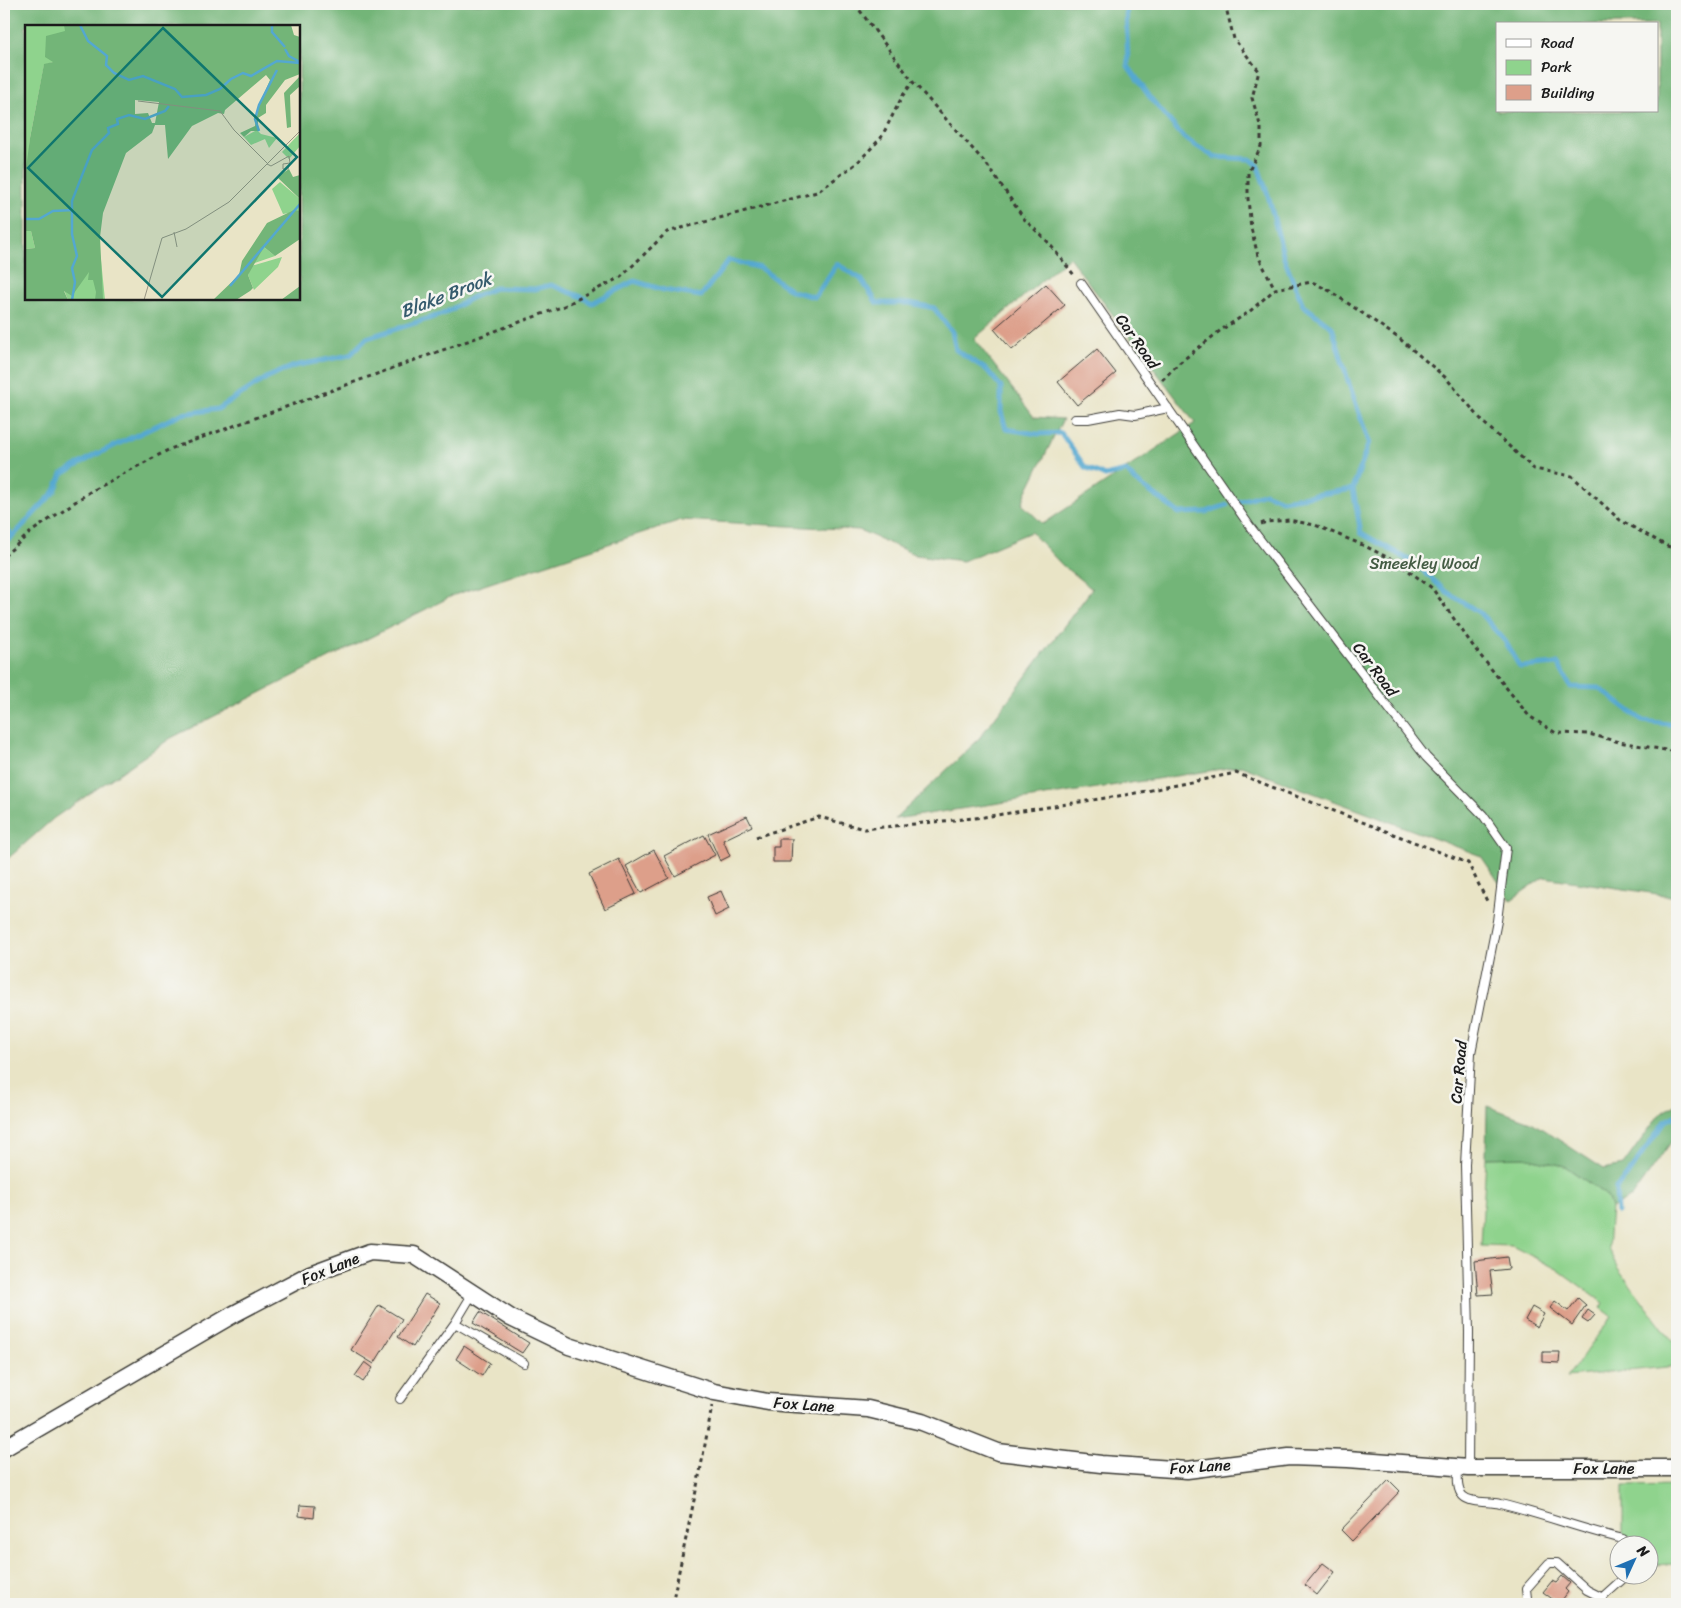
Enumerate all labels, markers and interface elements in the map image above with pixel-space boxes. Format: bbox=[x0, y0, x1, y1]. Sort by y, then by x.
legend bbox=[1496, 22, 1658, 112]
inset map bbox=[25, 25, 300, 300]
text: Road bbox=[1541, 30, 1574, 56]
text: Park bbox=[1541, 54, 1572, 80]
text: Building bbox=[1541, 80, 1595, 106]
water label: Blake Brook bbox=[396, 262, 499, 327]
street label: Car Road bbox=[1108, 307, 1168, 377]
park label: Smeekley Wood bbox=[1369, 549, 1480, 578]
street label: Car Road bbox=[1345, 635, 1407, 704]
street label: Car Road bbox=[1441, 1038, 1476, 1105]
street label: Fox Lane bbox=[296, 1243, 364, 1293]
street label: Fox Lane bbox=[773, 1388, 836, 1421]
street label: Fox Lane bbox=[1169, 1450, 1232, 1483]
street label: Fox Lane bbox=[1574, 1454, 1635, 1483]
north arrow bbox=[1608, 1536, 1658, 1586]
text: N bbox=[1630, 1538, 1656, 1564]

